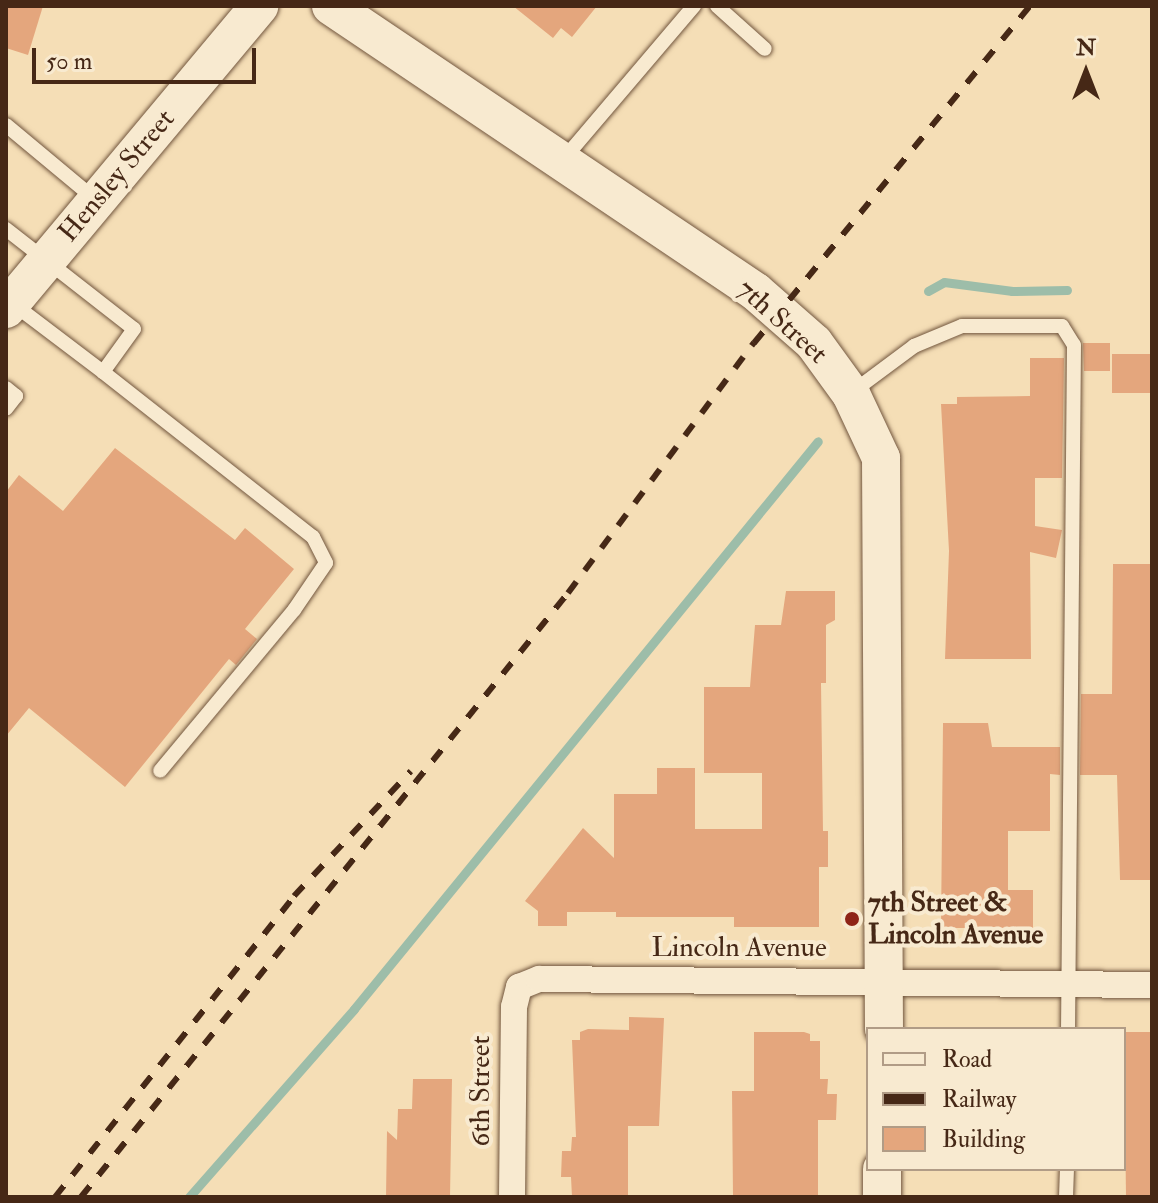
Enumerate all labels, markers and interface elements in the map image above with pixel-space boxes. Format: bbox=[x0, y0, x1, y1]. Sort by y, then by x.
scale bar bbox=[36, 32, 260, 82]
north arrow bbox=[1046, 32, 1126, 112]
text: N bbox=[1076, 34, 1096, 62]
text: 50 m bbox=[46, 46, 92, 77]
street label: Hensley Street bbox=[52, 103, 182, 249]
street label: 7th Street bbox=[730, 273, 834, 371]
place label: 7th Street & Lincoln Avenue bbox=[868, 886, 1043, 952]
marker: 7th Street & Lincoln Avenue bbox=[843, 910, 861, 928]
street label: Lincoln Avenue bbox=[651, 931, 827, 965]
legend bbox=[866, 1027, 1126, 1171]
street label: 6th Street bbox=[464, 1035, 498, 1147]
text: Road bbox=[942, 1044, 992, 1075]
text: Railway bbox=[942, 1084, 1016, 1115]
text: Building bbox=[942, 1124, 1025, 1155]

